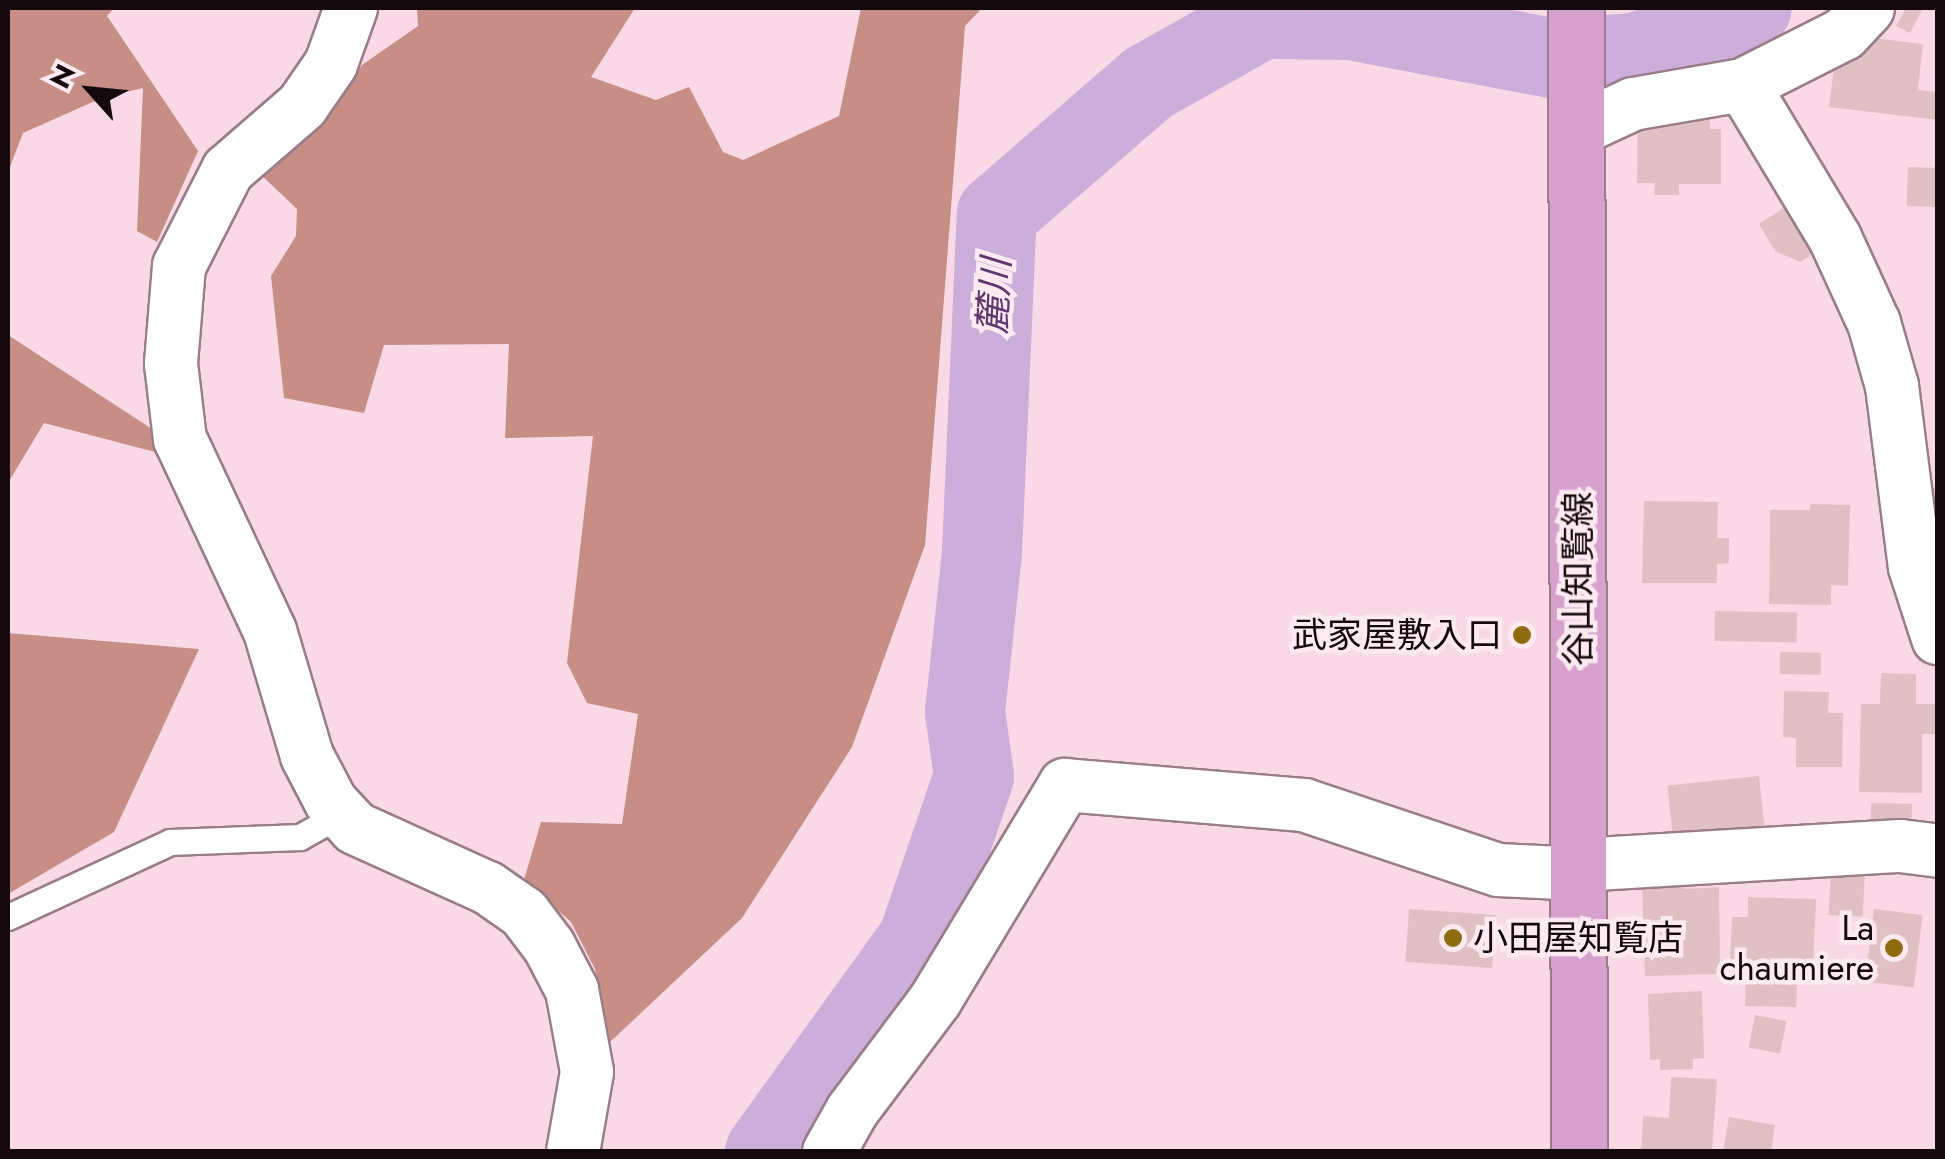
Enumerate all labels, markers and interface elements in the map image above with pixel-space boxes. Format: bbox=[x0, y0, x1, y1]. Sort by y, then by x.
north arrow bbox=[40, 40, 140, 140]
text: N bbox=[40, 57, 86, 95]
water label: 麓川 bbox=[969, 257, 1019, 335]
street label: 谷山知覧線 bbox=[1557, 492, 1599, 666]
place label: 武家屋敷入口 bbox=[1292, 614, 1502, 656]
marker: 武家屋敷入口 bbox=[1511, 624, 1533, 646]
place label: La chaumiere bbox=[1720, 907, 1874, 989]
place label: 小田屋知覧店 bbox=[1473, 917, 1683, 959]
marker: 小田屋知覧店 bbox=[1442, 927, 1464, 949]
marker: La chaumiere bbox=[1883, 937, 1905, 959]

